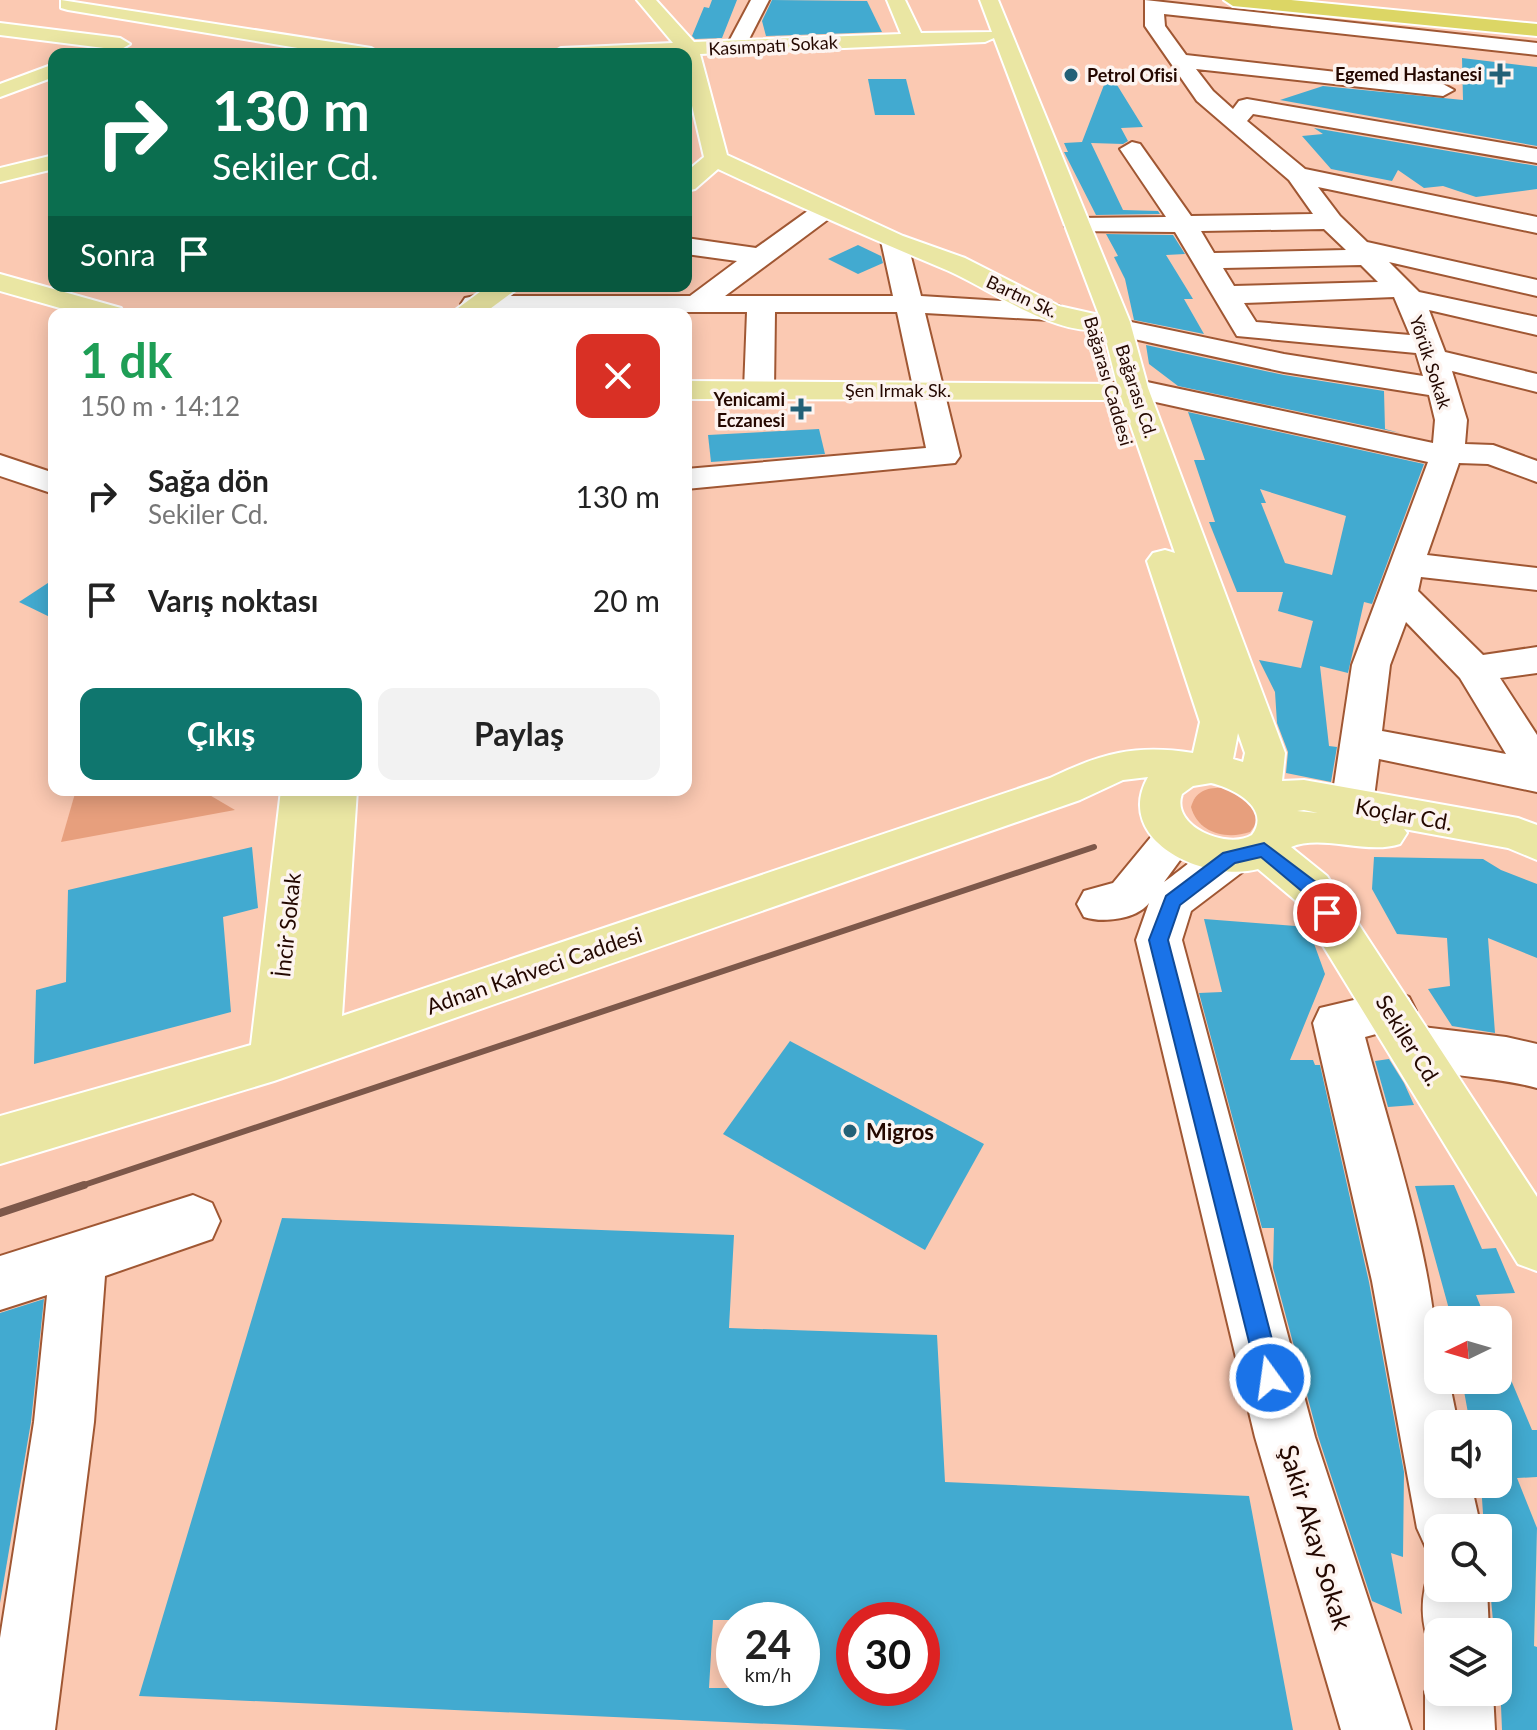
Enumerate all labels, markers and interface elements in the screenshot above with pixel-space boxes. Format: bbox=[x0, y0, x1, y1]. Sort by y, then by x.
street label: Kasımpatı Sokak bbox=[708, 31, 839, 59]
place label: Egemed Hastanesi bbox=[1335, 63, 1482, 85]
marker: Egemed Hastanesi bbox=[1489, 63, 1511, 85]
place label: Petrol Ofisi bbox=[1087, 64, 1178, 86]
marker: Petrol Ofisi bbox=[1062, 66, 1080, 84]
text: 130 m bbox=[212, 76, 370, 143]
icon: right bbox=[80, 80, 184, 184]
text: Sekiler Cd. bbox=[212, 144, 379, 188]
icon: arrive bbox=[172, 232, 216, 276]
text: Sonra bbox=[80, 236, 156, 272]
street label: Bartın Sk. bbox=[983, 270, 1061, 322]
street label: Yörük Sokak bbox=[1406, 312, 1457, 412]
street label: Bağarası Caddesi bbox=[1080, 314, 1138, 448]
text: 1 dk bbox=[80, 331, 172, 388]
button: close bbox=[576, 334, 660, 418]
street label: Bağarası Cd. bbox=[1112, 341, 1162, 441]
street label: Şen Irmak Sk. bbox=[845, 379, 951, 401]
place label: Yenicami Eczanesi bbox=[713, 388, 785, 431]
text: 150 m · 14:12 bbox=[80, 390, 240, 422]
marker: Yenicami Eczanesi bbox=[792, 400, 810, 418]
text: Sağa dön bbox=[148, 462, 269, 498]
icon: right bbox=[80, 474, 124, 518]
text: 130 m bbox=[575, 478, 660, 514]
text: Sekiler Cd. bbox=[148, 498, 269, 530]
icon: arrive bbox=[80, 578, 124, 622]
text: Varış noktası bbox=[148, 582, 319, 618]
text: 20 m bbox=[593, 582, 660, 618]
button: Çıkış bbox=[80, 688, 362, 780]
button: Paylaş bbox=[378, 688, 660, 780]
street label: Koçlar Cd. bbox=[1353, 792, 1455, 836]
street label: İncir Sokak bbox=[268, 871, 306, 979]
pin bbox=[1293, 879, 1361, 947]
icon: arrive bbox=[1305, 891, 1349, 935]
street label: Adnan Kahveci Caddesi bbox=[423, 920, 645, 1020]
street label: Sekiler Cd. bbox=[1371, 990, 1447, 1090]
place label: Migros bbox=[866, 1118, 934, 1145]
marker: Migros bbox=[841, 1122, 859, 1140]
north arrow bbox=[1424, 1306, 1512, 1394]
map controls bbox=[1424, 1306, 1512, 1706]
position arrow bbox=[1228, 1336, 1312, 1420]
button: sound bbox=[1424, 1410, 1512, 1498]
street label: Şakir Akay Sokak bbox=[1273, 1441, 1360, 1634]
button: search bbox=[1424, 1514, 1512, 1602]
speed limit sign: 30 bbox=[836, 1602, 940, 1706]
button: layers bbox=[1424, 1618, 1512, 1706]
text: 24 bbox=[745, 1620, 791, 1668]
text: km/h bbox=[745, 1662, 791, 1686]

